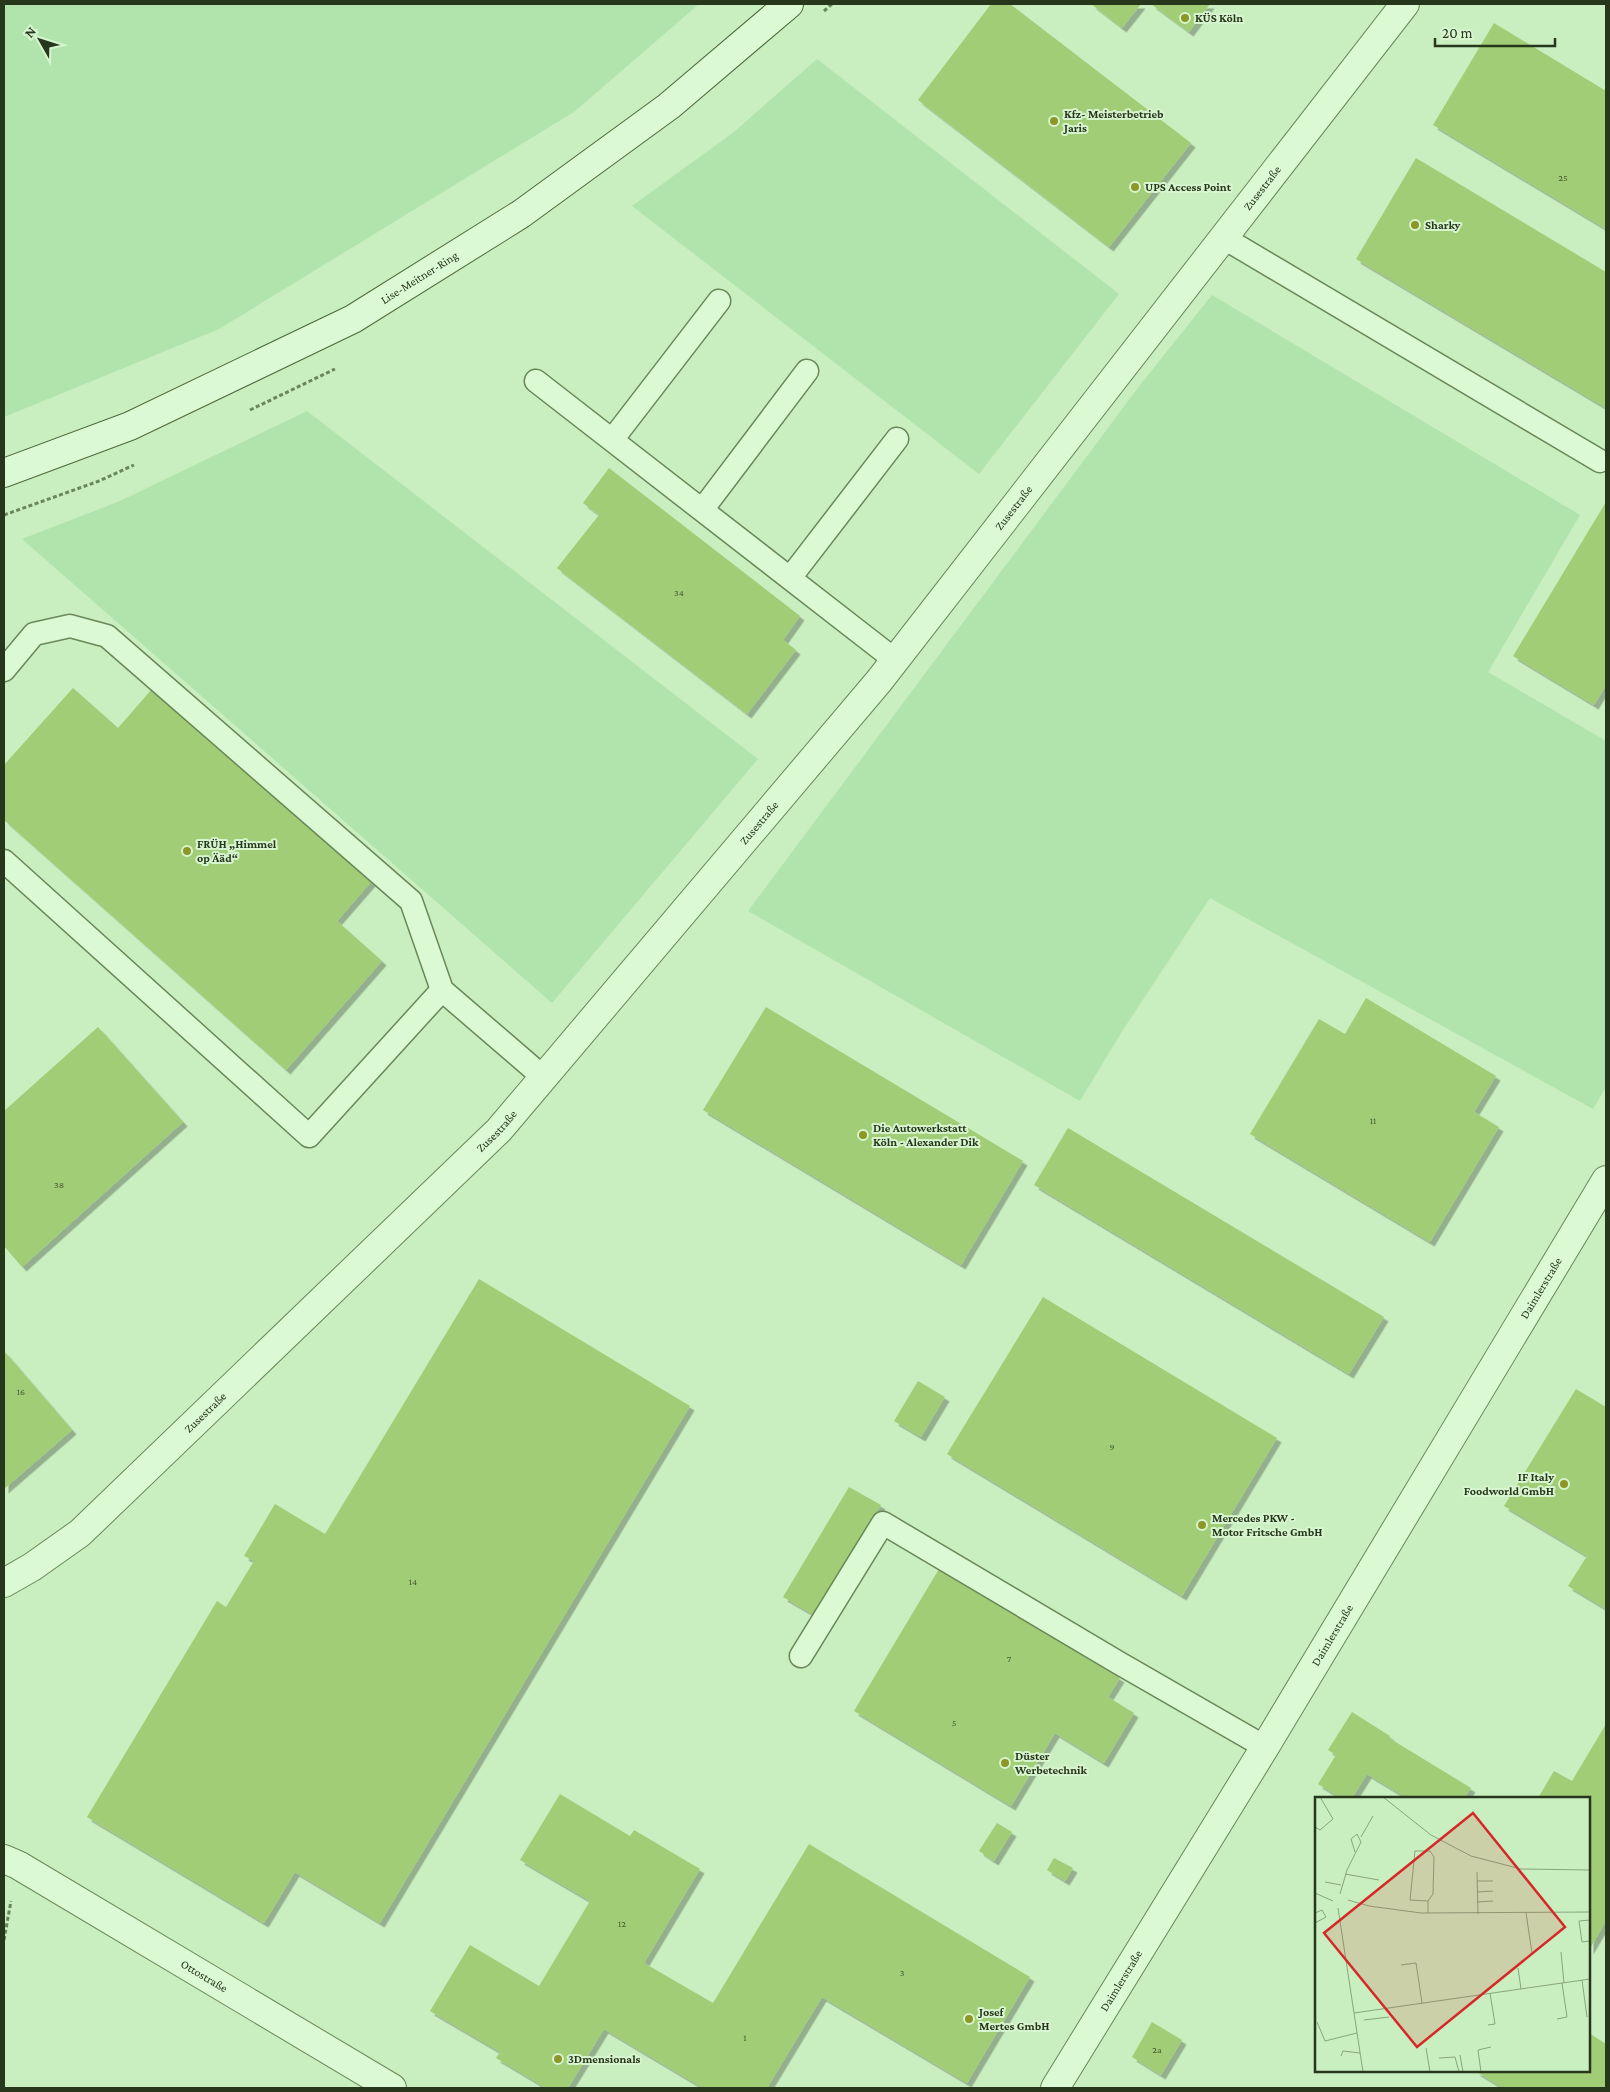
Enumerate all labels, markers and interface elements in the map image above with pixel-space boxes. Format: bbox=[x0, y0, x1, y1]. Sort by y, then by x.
place label: KÜS Köln bbox=[1195, 11, 1243, 25]
marker: KÜS Köln bbox=[1179, 12, 1191, 24]
north arrow bbox=[15, 15, 65, 65]
scale bar bbox=[1435, 15, 1555, 47]
text: N bbox=[21, 23, 39, 41]
text: 20 m bbox=[1442, 25, 1473, 41]
place label: Kfz- Meisterbetrieb Jaris bbox=[1062, 107, 1164, 135]
marker: Kfz- Meisterbetrieb Jaris bbox=[1048, 115, 1060, 127]
street label: Zusestraße bbox=[1240, 163, 1284, 213]
house number: 25 bbox=[1558, 172, 1568, 183]
place label: UPS Access Point bbox=[1145, 180, 1232, 194]
marker: UPS Access Point bbox=[1129, 181, 1141, 193]
place label: Sharky bbox=[1425, 218, 1461, 232]
marker: Sharky bbox=[1409, 219, 1421, 231]
street label: Lise-Meitner-Ring bbox=[378, 248, 461, 307]
street label: Zusestraße bbox=[992, 483, 1035, 533]
house number: 34 bbox=[674, 587, 684, 598]
street label: Zusestraße bbox=[737, 798, 781, 847]
place label: FRÜH „Himmel op Ääd“ bbox=[197, 837, 277, 865]
marker: FRÜH „Himmel op Ääd“ bbox=[181, 845, 193, 857]
street label: Zusestraße bbox=[473, 1107, 520, 1155]
house number: 11 bbox=[1370, 1115, 1376, 1126]
place label: Die Autowerkstatt Köln - Alexander Dik bbox=[873, 1121, 979, 1149]
marker: Die Autowerkstatt Köln - Alexander Dik bbox=[857, 1129, 869, 1141]
house number: 38 bbox=[54, 1179, 64, 1190]
street label: Daimlerstraße bbox=[1517, 1255, 1565, 1321]
house number: 16 bbox=[17, 1386, 25, 1397]
street label: Zusestraße bbox=[181, 1389, 229, 1436]
house number: 9 bbox=[1109, 1441, 1115, 1452]
place label: IF Italy Foodworld GmbH bbox=[1464, 1470, 1554, 1498]
marker: IF Italy Foodworld GmbH bbox=[1558, 1478, 1570, 1490]
place label: Mercedes PKW - Motor Fritsche GmbH bbox=[1212, 1511, 1323, 1539]
marker: Mercedes PKW - Motor Fritsche GmbH bbox=[1196, 1519, 1208, 1531]
house number: 14 bbox=[409, 1576, 417, 1587]
street label: Daimlerstraße bbox=[1308, 1602, 1356, 1668]
house number: 7 bbox=[1007, 1653, 1012, 1664]
house number: 5 bbox=[952, 1717, 957, 1728]
place label: Düster Werbetechnik bbox=[1014, 1749, 1088, 1777]
marker: Düster Werbetechnik bbox=[999, 1757, 1011, 1769]
inset map bbox=[1315, 1797, 1590, 2072]
house number: 12 bbox=[618, 1918, 626, 1929]
street label: Daimlerstraße bbox=[1097, 1948, 1145, 2014]
street label: Ottostraße bbox=[178, 1957, 230, 1995]
house number: 3 bbox=[900, 1967, 905, 1978]
place label: Josef Mertes GmbH bbox=[977, 2005, 1049, 2033]
marker: Josef Mertes GmbH bbox=[963, 2013, 975, 2025]
house number: 1 bbox=[743, 2032, 747, 2043]
house number: 2a bbox=[1152, 2044, 1162, 2055]
place label: 3Dmensionals bbox=[568, 2052, 641, 2066]
marker: 3Dmensionals bbox=[552, 2053, 564, 2065]

